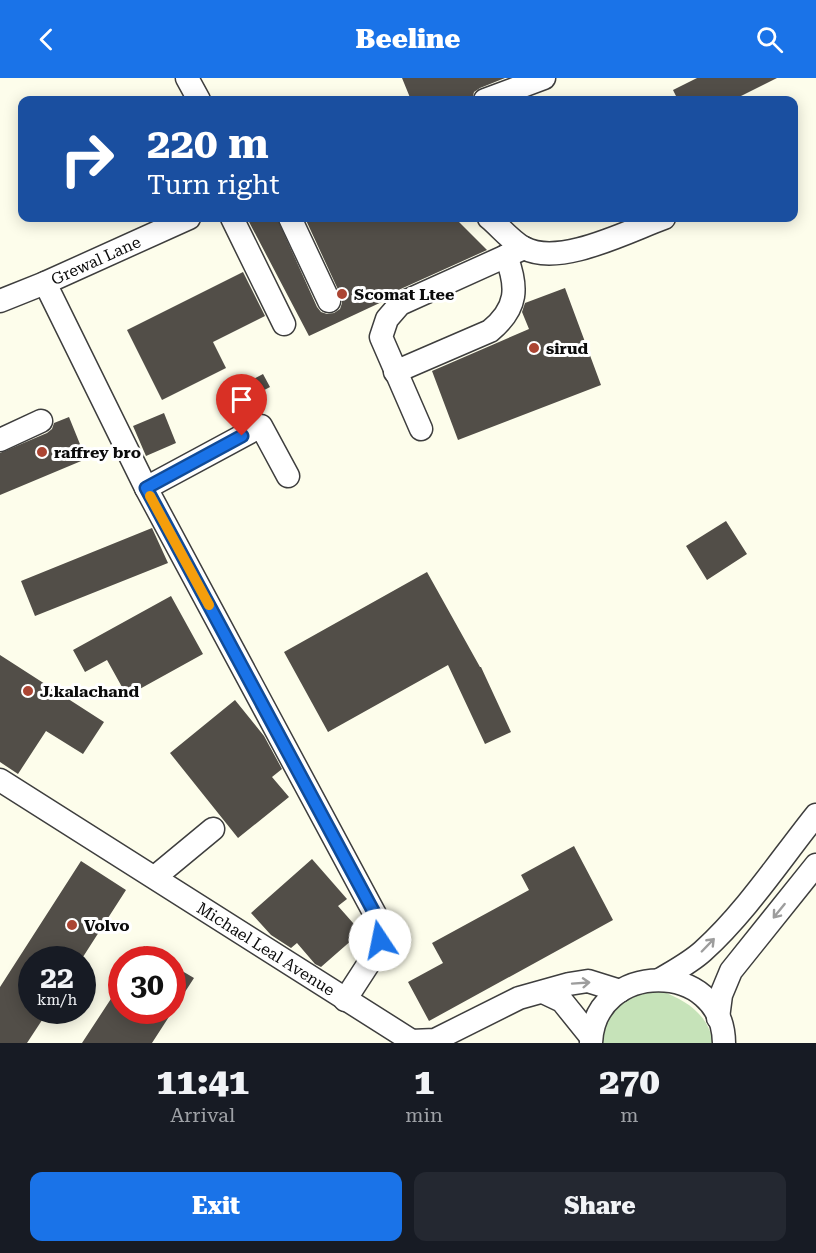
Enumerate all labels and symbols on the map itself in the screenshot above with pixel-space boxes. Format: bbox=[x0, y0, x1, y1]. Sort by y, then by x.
street label: Grewal Lane bbox=[48, 232, 144, 289]
place label: Scomat Ltee bbox=[354, 285, 454, 304]
marker: Scomat Ltee bbox=[335, 287, 349, 301]
place label: sirud bbox=[546, 339, 588, 358]
marker: sirud bbox=[527, 341, 541, 355]
pin bbox=[216, 374, 267, 436]
place label: raffrey bro bbox=[54, 443, 141, 462]
marker: raffrey bro bbox=[35, 445, 49, 459]
place label: J.kalachand bbox=[40, 682, 139, 701]
marker: J.kalachand bbox=[21, 684, 35, 698]
street label: Michael Leal Avenue bbox=[194, 898, 339, 999]
one-way arrow bbox=[773, 902, 786, 918]
position arrow bbox=[348, 908, 412, 972]
place label: Volvo bbox=[84, 916, 130, 935]
marker: Volvo bbox=[65, 918, 79, 932]
one-way arrow bbox=[701, 937, 716, 952]
speed limit sign: 30 bbox=[108, 946, 186, 1024]
one-way arrow bbox=[571, 977, 591, 988]

